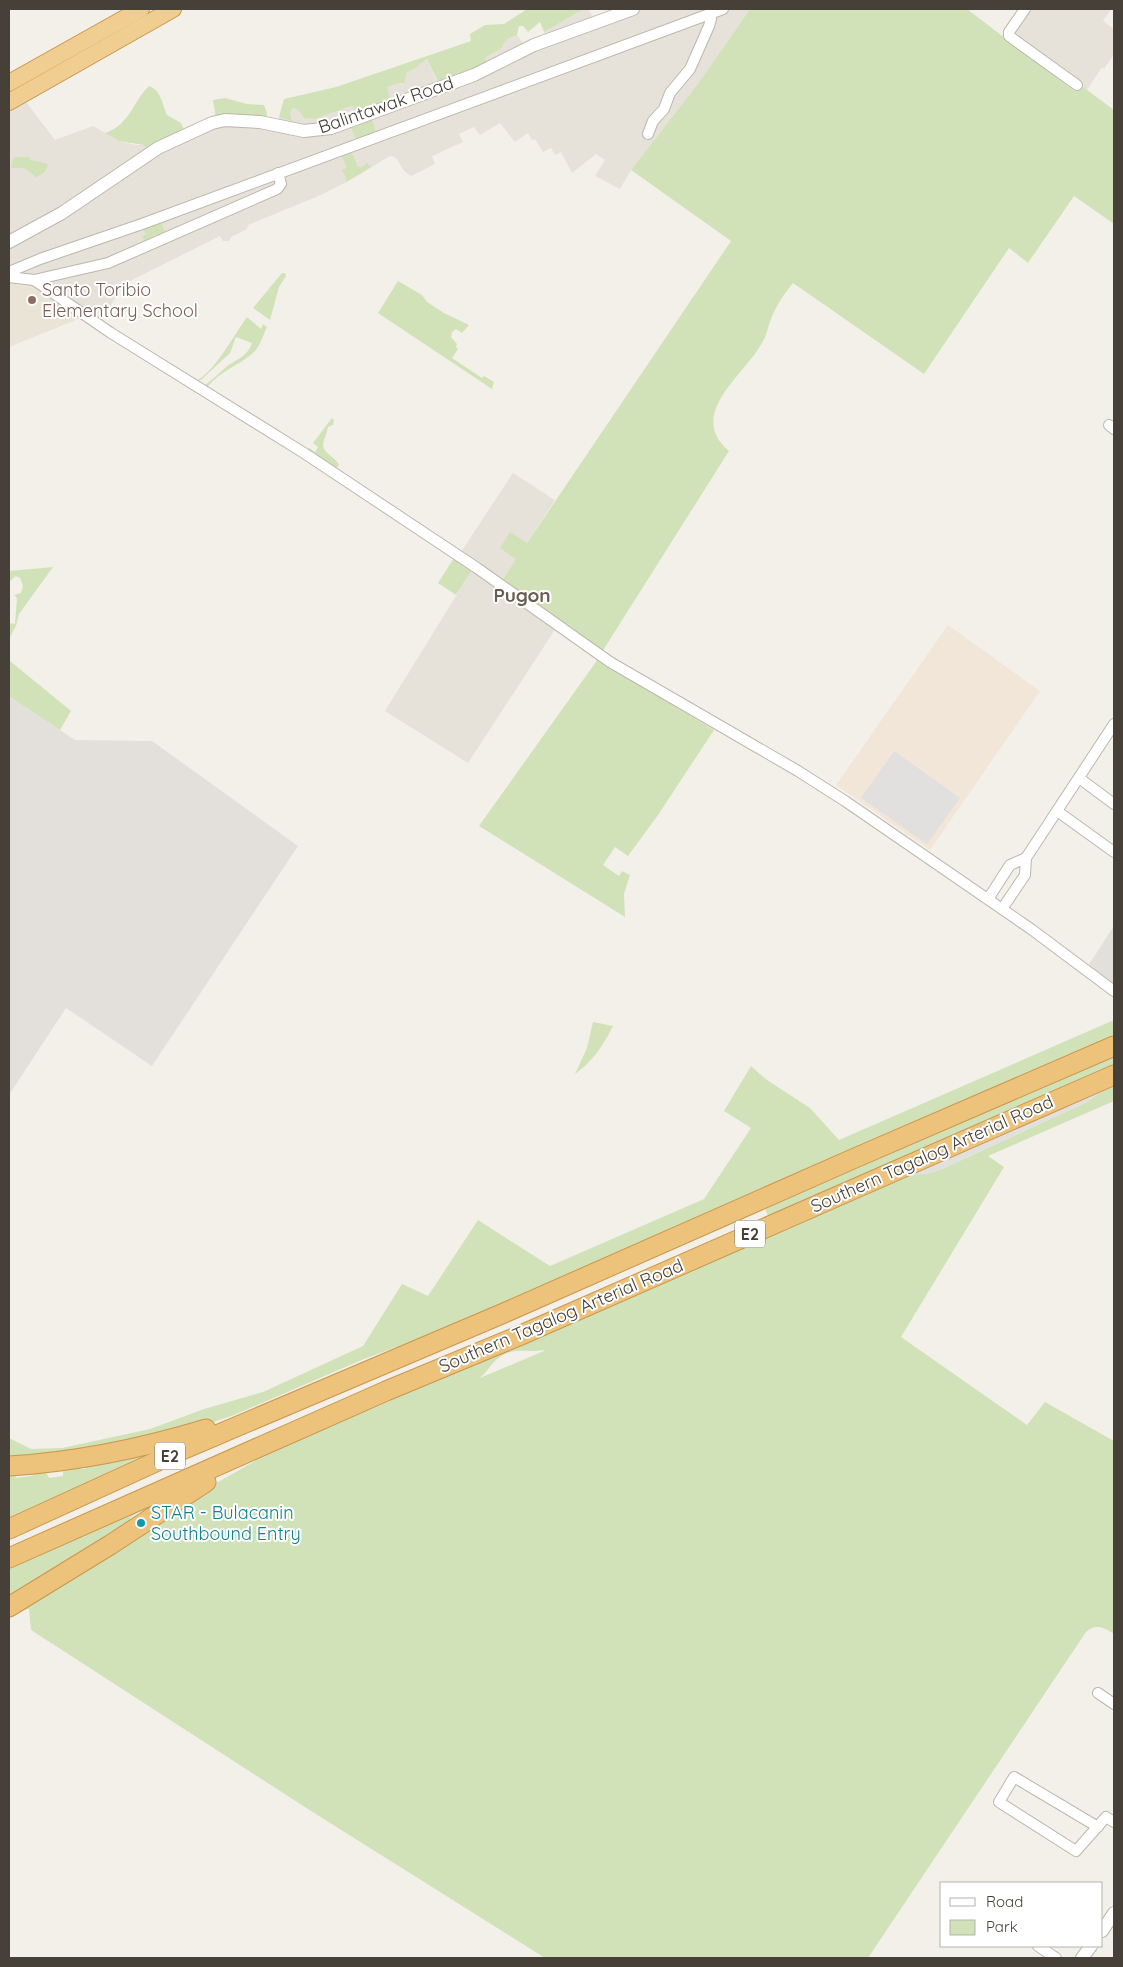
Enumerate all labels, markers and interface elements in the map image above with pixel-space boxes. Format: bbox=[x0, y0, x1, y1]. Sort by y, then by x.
street label: Balintawak Road bbox=[315, 71, 457, 138]
place label: Santo Toribio Elementary School bbox=[42, 278, 198, 322]
marker: Santo Toribio Elementary School bbox=[26, 294, 38, 306]
district label: Pugon bbox=[493, 583, 551, 607]
street label: Southern Tagalog Arterial Road bbox=[807, 1090, 1057, 1218]
road number: E2 bbox=[735, 1220, 765, 1248]
street label: Southern Tagalog Arterial Road bbox=[435, 1254, 686, 1378]
road number: E2 bbox=[155, 1442, 185, 1470]
place label: STAR - Bulacanin Southbound Entry bbox=[151, 1501, 301, 1545]
marker: STAR - Bulacanin Southbound Entry bbox=[135, 1517, 147, 1529]
legend bbox=[940, 1882, 1103, 1947]
text: Road bbox=[986, 1892, 1023, 1911]
text: Park bbox=[986, 1917, 1018, 1936]

